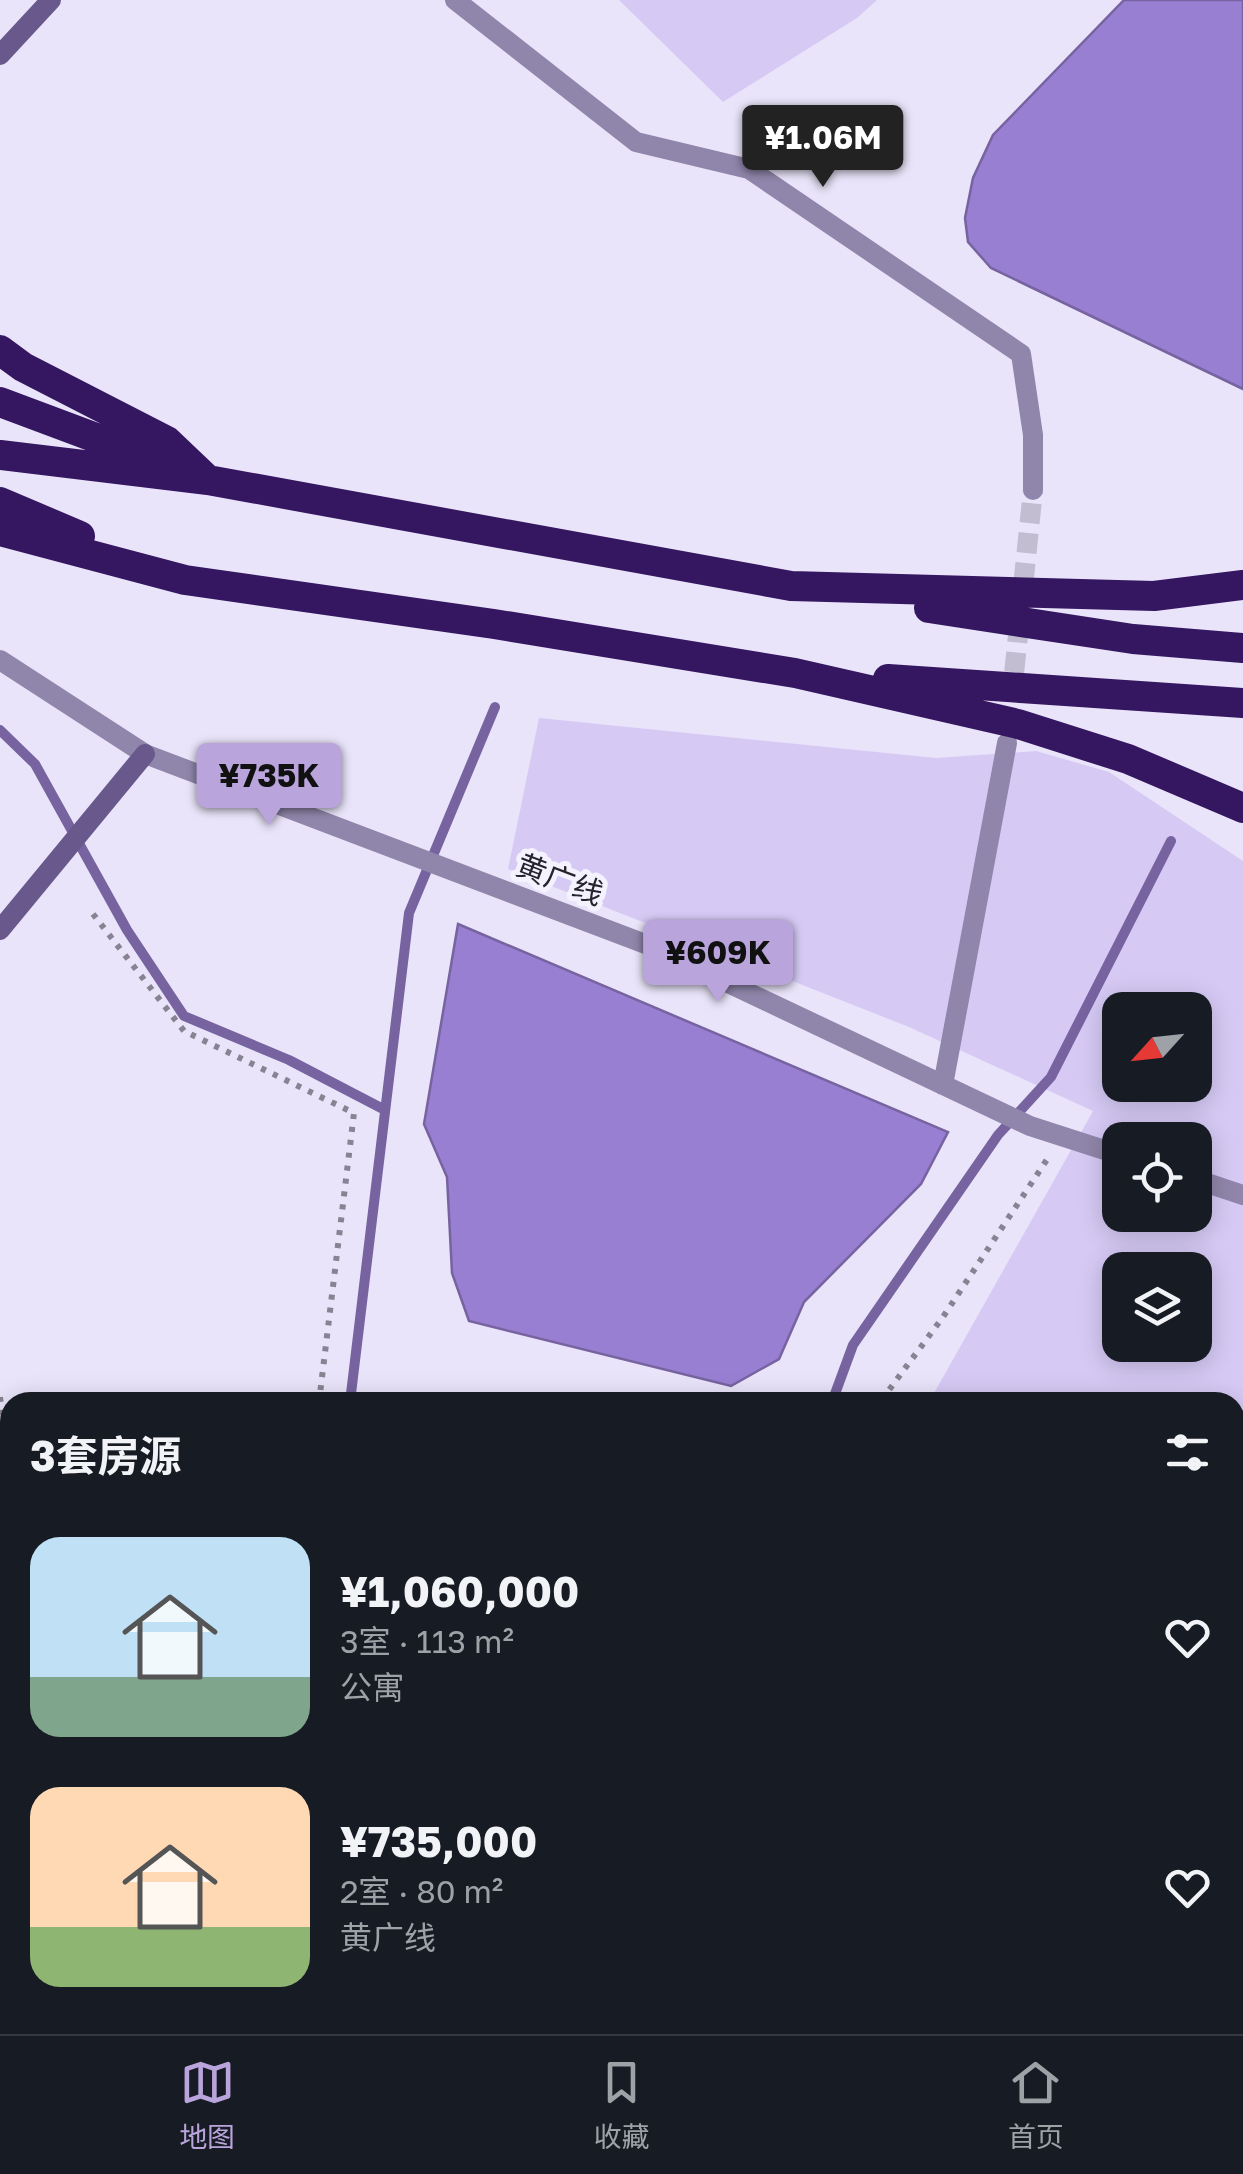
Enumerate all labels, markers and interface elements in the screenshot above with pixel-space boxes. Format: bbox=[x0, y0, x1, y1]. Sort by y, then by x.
pin: ¥1.06M bbox=[742, 105, 904, 190]
text: ¥1.06M bbox=[764, 118, 882, 156]
pin: ¥735K bbox=[199, 743, 339, 828]
text: ¥735K bbox=[219, 756, 319, 794]
street label: 黄广线 bbox=[512, 846, 608, 912]
pin: ¥609K bbox=[648, 920, 788, 1005]
text: ¥609K bbox=[665, 933, 771, 971]
north arrow bbox=[1102, 992, 1212, 1102]
map controls bbox=[1102, 992, 1212, 1362]
button: locate bbox=[1102, 1122, 1212, 1232]
button: layers bbox=[1102, 1252, 1212, 1362]
icon: filters bbox=[1160, 1425, 1215, 1480]
text: 3套房源 bbox=[30, 1430, 182, 1480]
text: ¥1,060,000 bbox=[340, 1566, 579, 1616]
icon: home bbox=[110, 1577, 230, 1697]
icon: heart bbox=[1160, 1610, 1215, 1665]
text: 3室 · 113 m² bbox=[340, 1622, 514, 1660]
text: 公寓 bbox=[340, 1668, 404, 1706]
text: ¥735,000 bbox=[340, 1816, 537, 1866]
icon: home bbox=[110, 1827, 230, 1947]
icon: heart bbox=[1160, 1860, 1215, 1915]
text: 2室 · 80 m² bbox=[340, 1872, 503, 1910]
text: 黄广线 bbox=[340, 1918, 436, 1956]
tab: 地图 bbox=[179, 2055, 235, 2155]
tab: 收藏 bbox=[593, 2055, 650, 2155]
tab: 首页 bbox=[1008, 2055, 1064, 2155]

